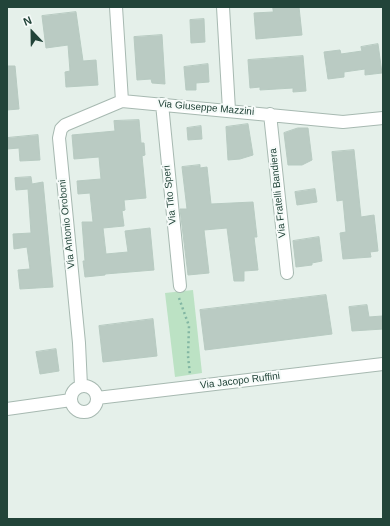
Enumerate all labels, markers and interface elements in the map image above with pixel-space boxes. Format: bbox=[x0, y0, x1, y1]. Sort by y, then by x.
north arrow bbox=[12, 12, 52, 52]
text: N bbox=[22, 14, 33, 28]
street label: Via Giuseppe Mazzini bbox=[157, 98, 255, 118]
street label: Via Fratelli Bandiera bbox=[267, 148, 289, 238]
street label: Via Tito Speri bbox=[161, 165, 179, 225]
street label: Via Antonio Oroboni bbox=[56, 179, 78, 269]
street label: Via Jacopo Ruffini bbox=[199, 370, 281, 392]

